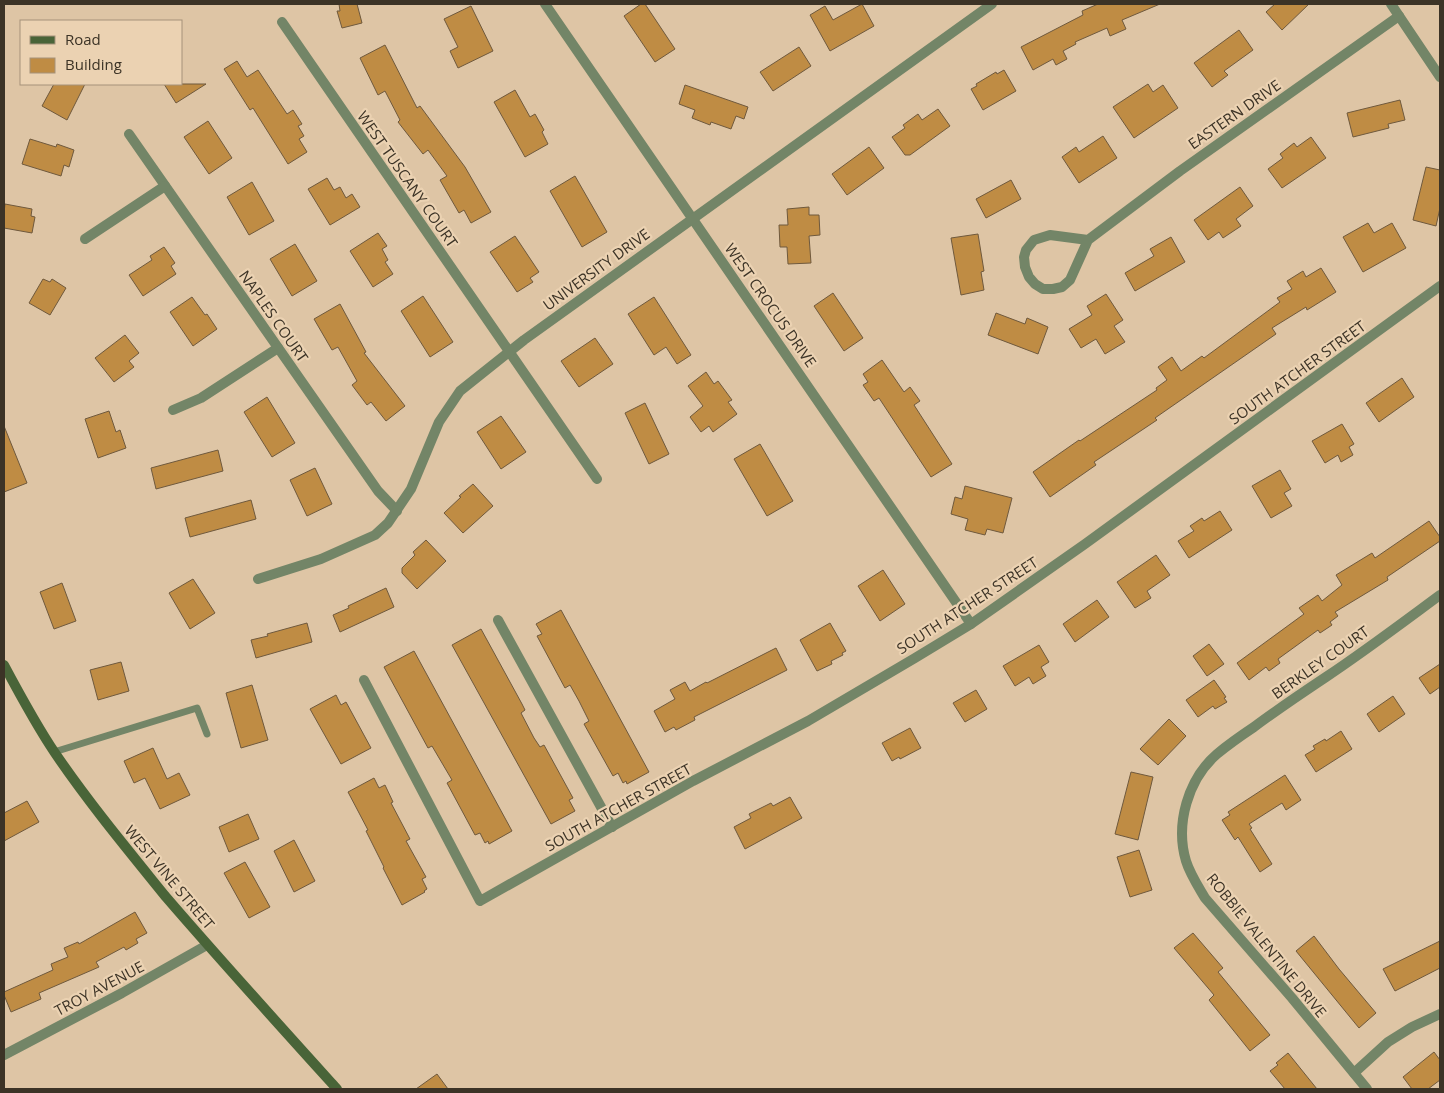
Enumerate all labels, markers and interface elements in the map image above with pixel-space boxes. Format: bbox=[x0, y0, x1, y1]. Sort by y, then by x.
legend bbox=[20, 20, 182, 85]
text: Road bbox=[65, 29, 101, 49]
text: Building bbox=[65, 54, 122, 74]
street label: EASTERN DRIVE bbox=[1184, 75, 1284, 153]
street label: WEST TUSCANY COURT bbox=[353, 107, 463, 252]
street label: UNIVERSITY DRIVE bbox=[539, 223, 653, 315]
street label: WEST CROCUS DRIVE bbox=[721, 239, 821, 371]
street label: NAPLES COURT bbox=[235, 266, 313, 366]
street label: SOUTH ATCHER STREET bbox=[1225, 315, 1370, 428]
street label: SOUTH ATCHER STREET bbox=[893, 551, 1042, 658]
street label: BERKLEY COURT bbox=[1267, 621, 1373, 703]
street label: SOUTH ATCHER STREET bbox=[541, 758, 695, 856]
street label: WEST VINE STREET bbox=[121, 821, 220, 934]
street label: ROBBIE VALENTINE DRIVE bbox=[1203, 869, 1331, 1021]
street label: TROY AVENUE bbox=[51, 956, 147, 1020]

